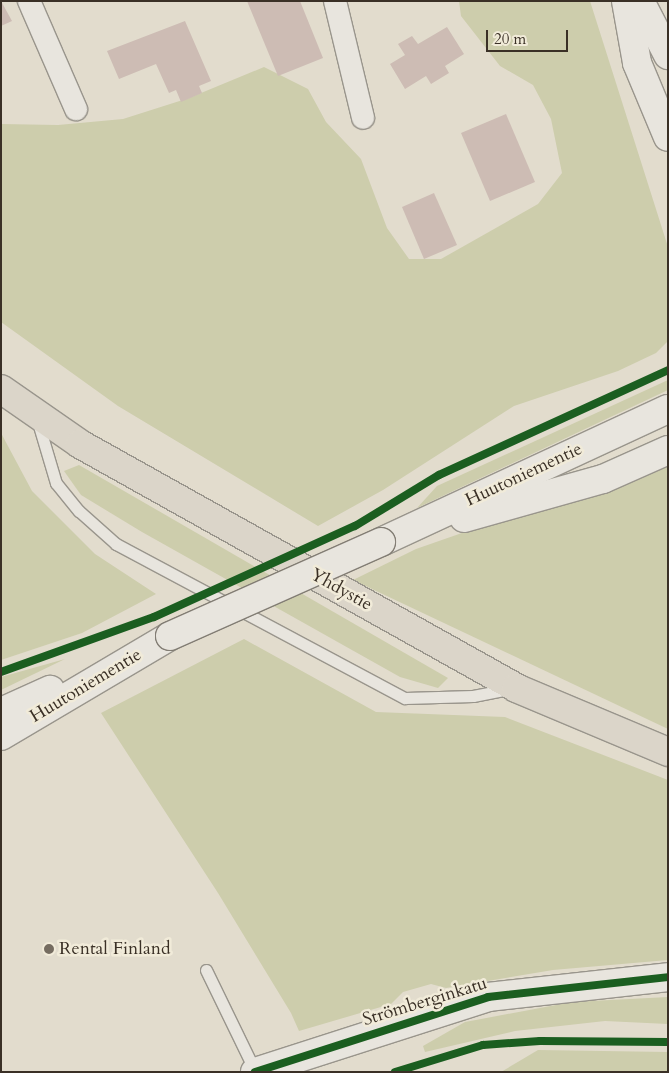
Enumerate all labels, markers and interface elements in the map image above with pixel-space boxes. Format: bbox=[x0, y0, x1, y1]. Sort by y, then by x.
scale bar bbox=[489, 20, 572, 52]
text: 20 m bbox=[494, 29, 526, 49]
street label: Huutoniementie bbox=[462, 439, 586, 511]
street label: Yhdystie bbox=[306, 564, 376, 616]
street label: Huutoniementie bbox=[26, 644, 146, 728]
place label: Rental Finland bbox=[59, 938, 170, 960]
marker: Rental Finland bbox=[43, 943, 55, 955]
street label: Strömberginkatu bbox=[360, 973, 490, 1031]

